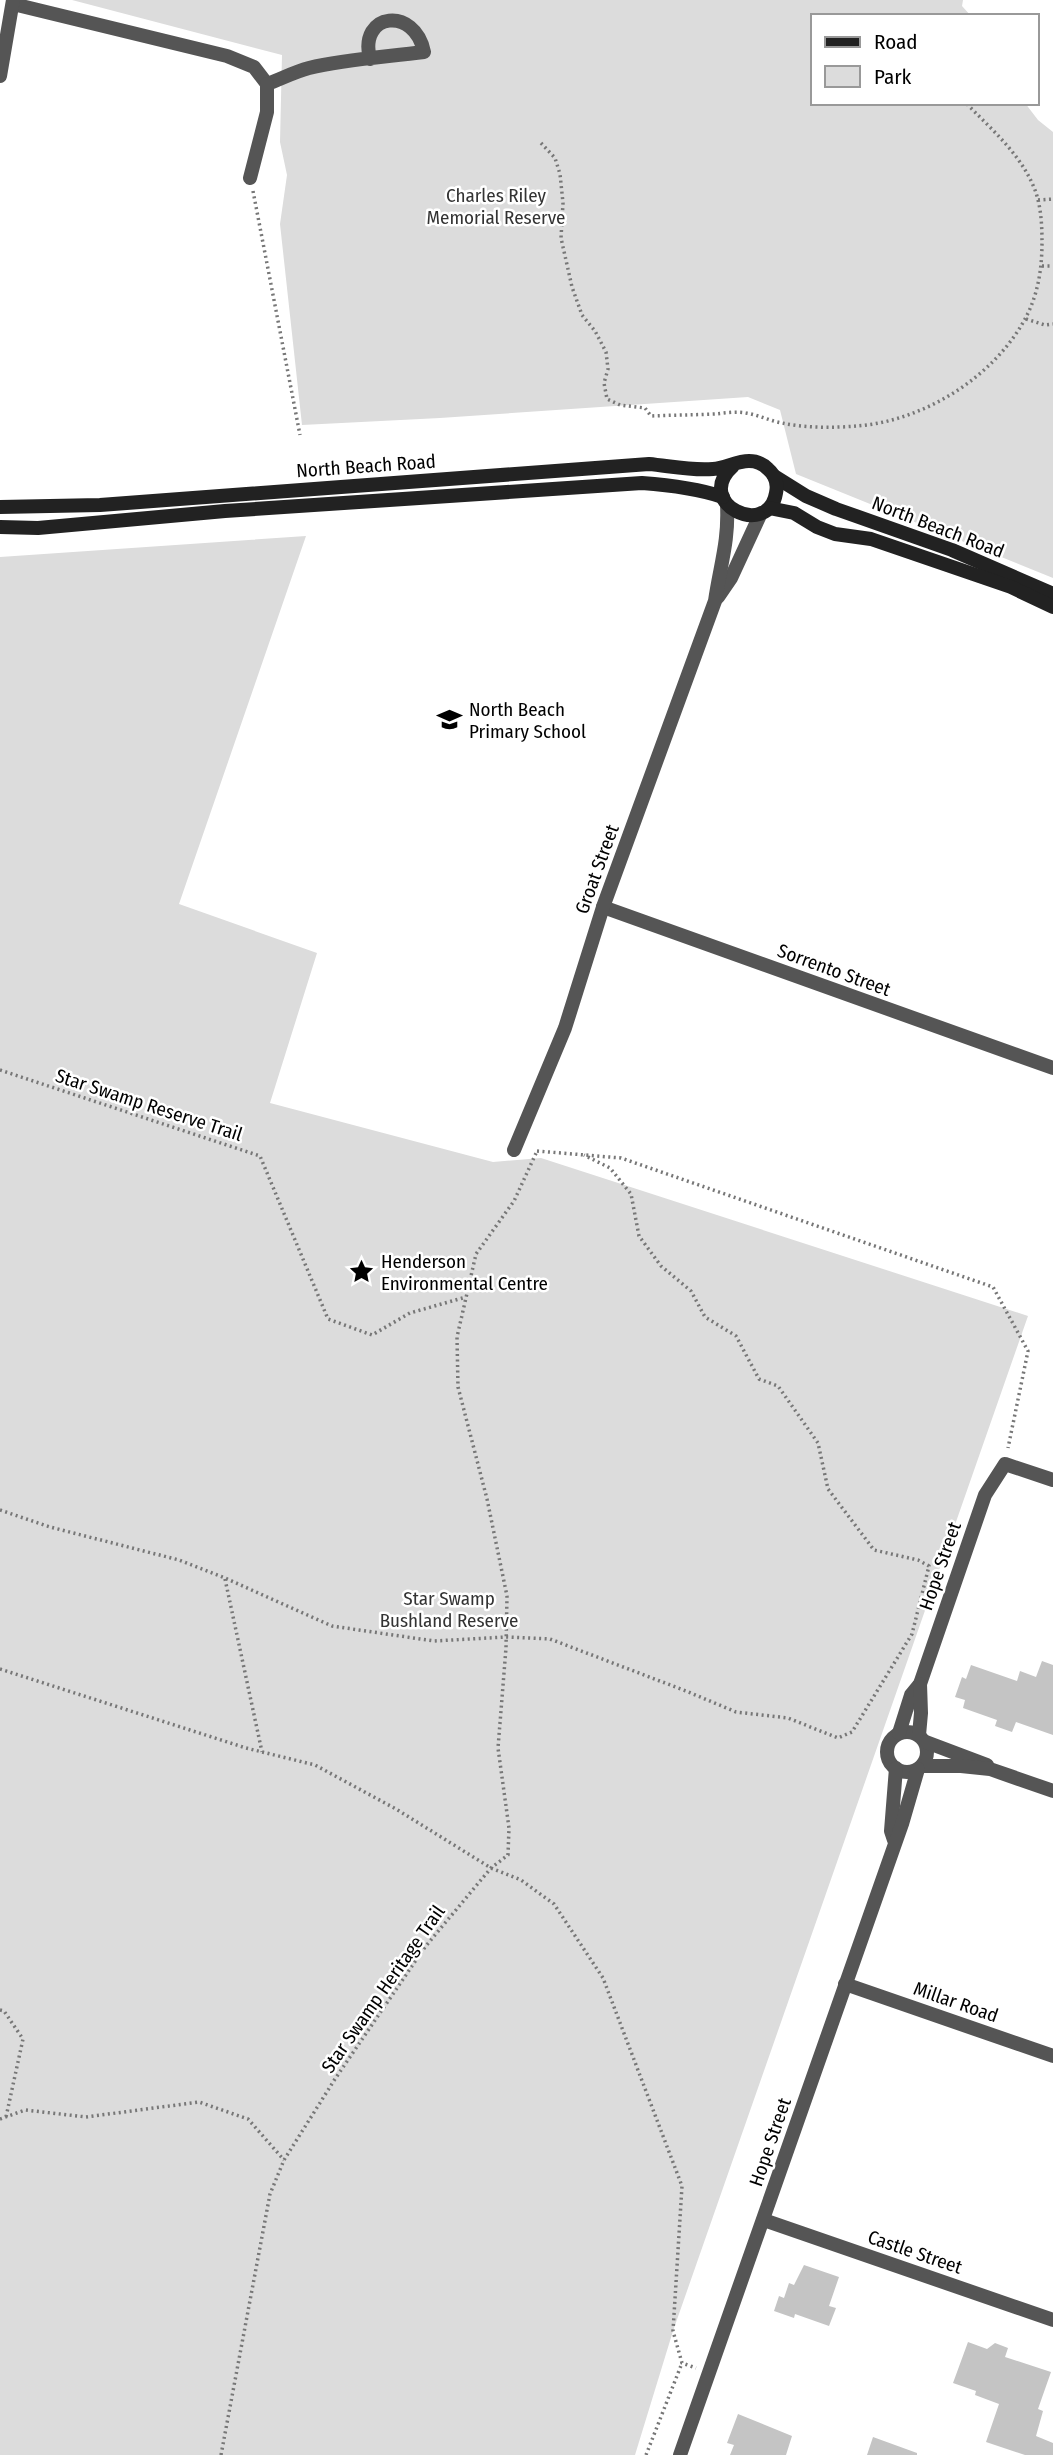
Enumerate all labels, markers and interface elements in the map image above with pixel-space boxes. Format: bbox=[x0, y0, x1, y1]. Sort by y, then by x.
legend bbox=[811, 14, 1039, 105]
text: Road bbox=[874, 29, 918, 55]
text: Park bbox=[874, 64, 912, 90]
park label: Charles Riley Memorial Reserve bbox=[427, 184, 565, 229]
street label: North Beach Road bbox=[295, 450, 437, 482]
street label: North Beach Road bbox=[869, 491, 1007, 563]
place label: North Beach Primary School bbox=[469, 698, 586, 743]
school or university icon: North Beach Primary School bbox=[435, 706, 463, 734]
street label: Groat Street bbox=[570, 820, 624, 917]
street label: Sorrento Street bbox=[774, 939, 894, 1001]
street label: Star Swamp Reserve Trail bbox=[53, 1064, 245, 1146]
place label: Henderson Environmental Centre bbox=[381, 1250, 548, 1295]
place icon: Henderson Environmental Centre bbox=[347, 1258, 375, 1286]
street label: Hope Street bbox=[914, 1518, 966, 1613]
park label: Star Swamp Bushland Reserve bbox=[380, 1587, 518, 1632]
street label: Star Swamp Heritage Trail bbox=[316, 1901, 450, 2077]
street label: Millar Road bbox=[911, 1977, 1001, 2027]
street label: Hope Street bbox=[744, 2094, 796, 2189]
street label: Castle Street bbox=[865, 2225, 966, 2279]

